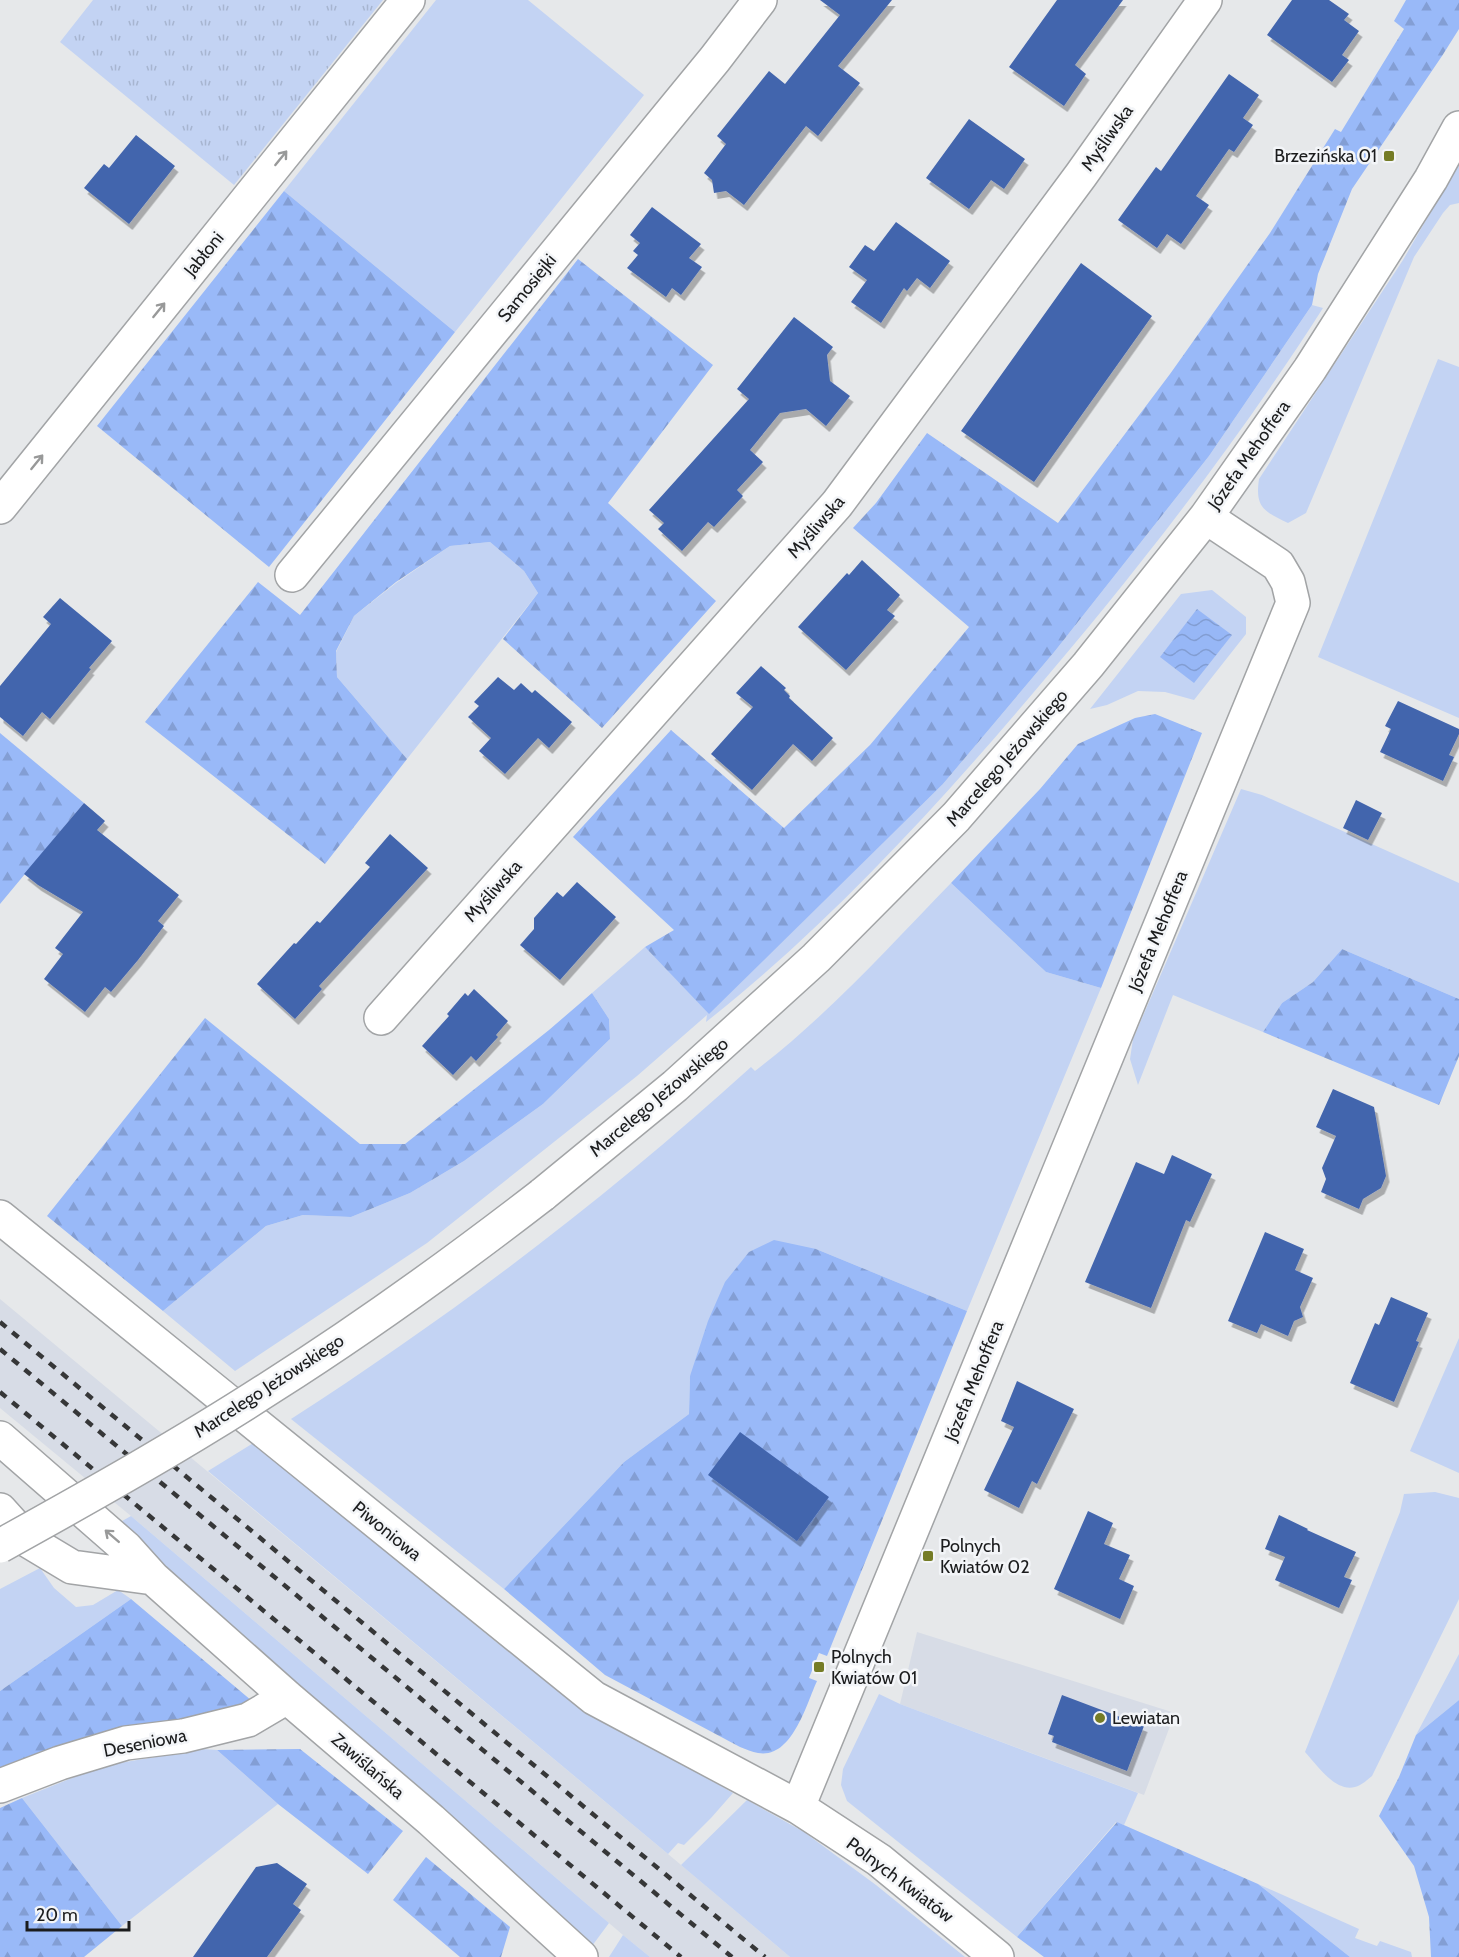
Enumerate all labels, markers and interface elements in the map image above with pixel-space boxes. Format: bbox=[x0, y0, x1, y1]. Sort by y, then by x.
street label: Myśliwska bbox=[1076, 100, 1138, 175]
place label: Brzezińska 01 bbox=[1274, 145, 1377, 167]
marker: Brzezińska 01 bbox=[1382, 149, 1396, 163]
one-way arrow bbox=[274, 150, 287, 166]
street label: Jabłoni bbox=[179, 227, 229, 282]
street label: Samosiejki bbox=[493, 250, 561, 326]
one-way arrow bbox=[152, 302, 165, 318]
street label: Józefa Mehoffera bbox=[1203, 396, 1295, 515]
one-way arrow bbox=[30, 454, 43, 470]
street label: Myśliwska bbox=[783, 491, 849, 563]
street label: Marcelego Jeżowskiego bbox=[941, 685, 1073, 831]
street label: Myśliwska bbox=[459, 855, 527, 927]
street label: Józefa Mehoffera bbox=[1123, 867, 1192, 996]
street label: Marcelego Jeżowskiego bbox=[585, 1032, 733, 1161]
street label: Józefa Mehoffera bbox=[939, 1317, 1008, 1446]
street label: Marcelego Jeżowskiego bbox=[190, 1329, 348, 1443]
street label: Piwoniowa bbox=[348, 1497, 426, 1566]
one-way arrow bbox=[105, 1529, 120, 1543]
place label: Polnych Kwiatów 02 bbox=[940, 1535, 1030, 1578]
marker: Polnych Kwiatów 02 bbox=[921, 1549, 935, 1563]
place label: Polnych Kwiatów 01 bbox=[831, 1646, 917, 1689]
marker: Polnych Kwiatów 01 bbox=[812, 1660, 826, 1674]
place label: Lewiatan bbox=[1112, 1707, 1180, 1729]
marker: Lewiatan bbox=[1093, 1711, 1107, 1725]
street label: Deseniowa bbox=[102, 1724, 189, 1762]
street label: Zawiślańska bbox=[327, 1728, 409, 1804]
street label: Polnych Kwiatów bbox=[842, 1833, 958, 1927]
scale bar bbox=[27, 1894, 129, 1932]
text: 20 m bbox=[36, 1904, 78, 1926]

